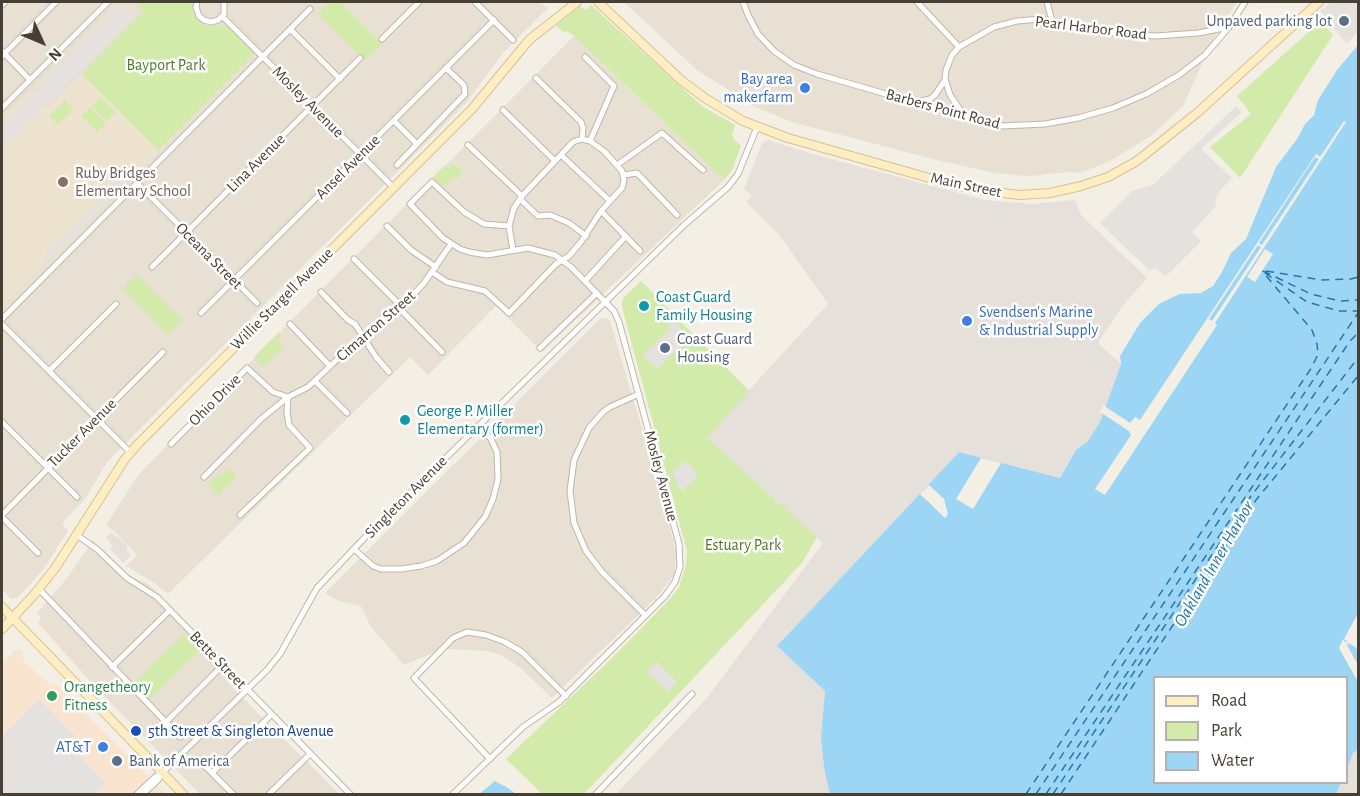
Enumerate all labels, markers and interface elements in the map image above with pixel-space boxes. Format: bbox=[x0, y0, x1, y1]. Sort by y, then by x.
place label: Unpaved parking lot bbox=[1207, 11, 1332, 31]
north arrow bbox=[12, 12, 72, 72]
street label: Pearl Harbor Road bbox=[1034, 12, 1148, 44]
marker: Unpaved parking lot bbox=[1337, 14, 1351, 28]
text: N bbox=[45, 45, 65, 64]
park label: Bayport Park bbox=[127, 55, 205, 75]
street label: Mosley Avenue bbox=[268, 62, 348, 142]
place label: Bay area makerfarm bbox=[723, 69, 793, 107]
marker: Bay area makerfarm bbox=[798, 81, 812, 95]
street label: Barbers Point Road bbox=[884, 85, 1002, 133]
street label: Lina Avenue bbox=[223, 130, 289, 196]
street label: Ansel Avenue bbox=[312, 131, 384, 203]
place label: Ruby Bridges Elementary School bbox=[75, 163, 191, 201]
street label: Main Street bbox=[929, 168, 1003, 202]
marker: Ruby Bridges Elementary School bbox=[56, 175, 70, 189]
street label: Oceana Street bbox=[171, 218, 247, 294]
street label: Willie Stargell Avenue bbox=[227, 244, 337, 354]
street label: Cimarron Street bbox=[332, 286, 420, 366]
place label: Coast Guard Family Housing bbox=[656, 287, 752, 325]
marker: Coast Guard Family Housing bbox=[637, 299, 651, 313]
place label: Svendsen's Marine & Industrial Supply bbox=[979, 302, 1098, 340]
marker: Svendsen's Marine & Industrial Supply bbox=[960, 314, 974, 328]
place label: Coast Guard Housing bbox=[677, 329, 752, 367]
marker: Coast Guard Housing bbox=[658, 341, 672, 355]
street label: Ohio Drive bbox=[185, 370, 245, 430]
street label: Tucker Avenue bbox=[43, 394, 121, 472]
place label: George P. Miller Elementary (former) bbox=[417, 401, 544, 439]
marker: George P. Miller Elementary (former) bbox=[398, 413, 412, 427]
street label: Mosley Avenue bbox=[640, 428, 682, 524]
street label: Singleton Avenue bbox=[361, 452, 451, 542]
water label: Oakland Inner Harbor bbox=[1169, 497, 1259, 631]
park label: Estuary Park bbox=[705, 535, 781, 555]
street label: Bette Street bbox=[186, 627, 250, 693]
legend bbox=[1153, 676, 1348, 784]
place label: Orangetheory Fitness bbox=[64, 677, 151, 715]
marker: Orangetheory Fitness bbox=[45, 689, 59, 703]
text: Road bbox=[1211, 692, 1247, 710]
place label: 5th Street & Singleton Avenue bbox=[148, 721, 334, 741]
text: Park bbox=[1211, 722, 1242, 740]
marker: 5th Street & Singleton Avenue bbox=[129, 724, 143, 738]
place label: AT&T bbox=[56, 737, 91, 757]
marker: AT&T bbox=[96, 740, 110, 754]
place label: Bank of America bbox=[129, 751, 230, 771]
text: Water bbox=[1211, 752, 1254, 770]
marker: Bank of America bbox=[110, 754, 124, 768]

